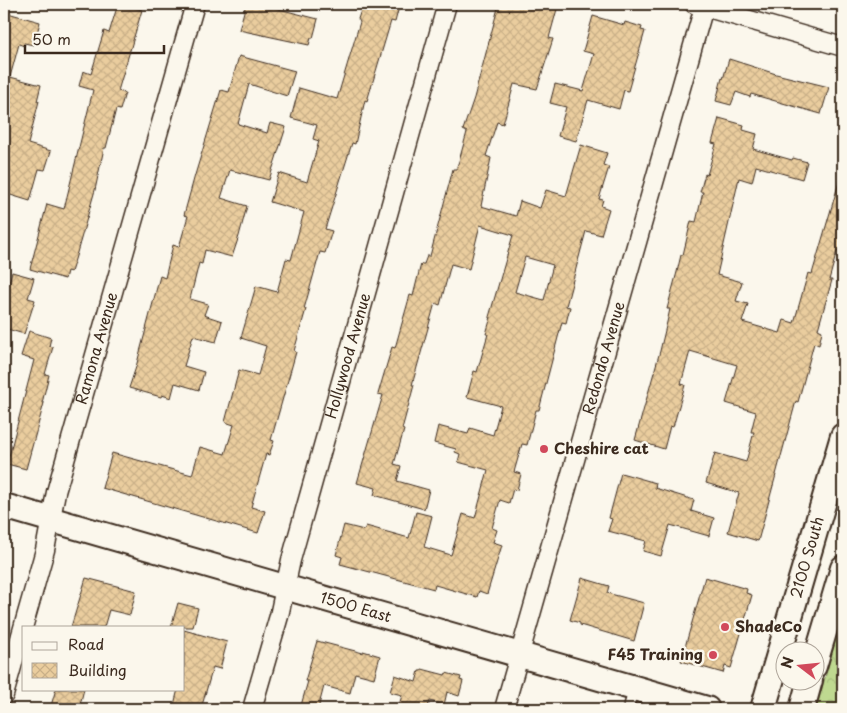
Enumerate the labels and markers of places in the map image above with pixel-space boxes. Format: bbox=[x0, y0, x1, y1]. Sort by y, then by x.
place label: Cheshire cat bbox=[554, 436, 649, 459]
marker: Cheshire cat bbox=[538, 443, 550, 455]
place label: ShadeCo bbox=[735, 614, 802, 637]
marker: ShadeCo bbox=[719, 621, 731, 633]
place label: F45 Training bbox=[608, 642, 703, 665]
marker: F45 Training bbox=[707, 649, 719, 661]

